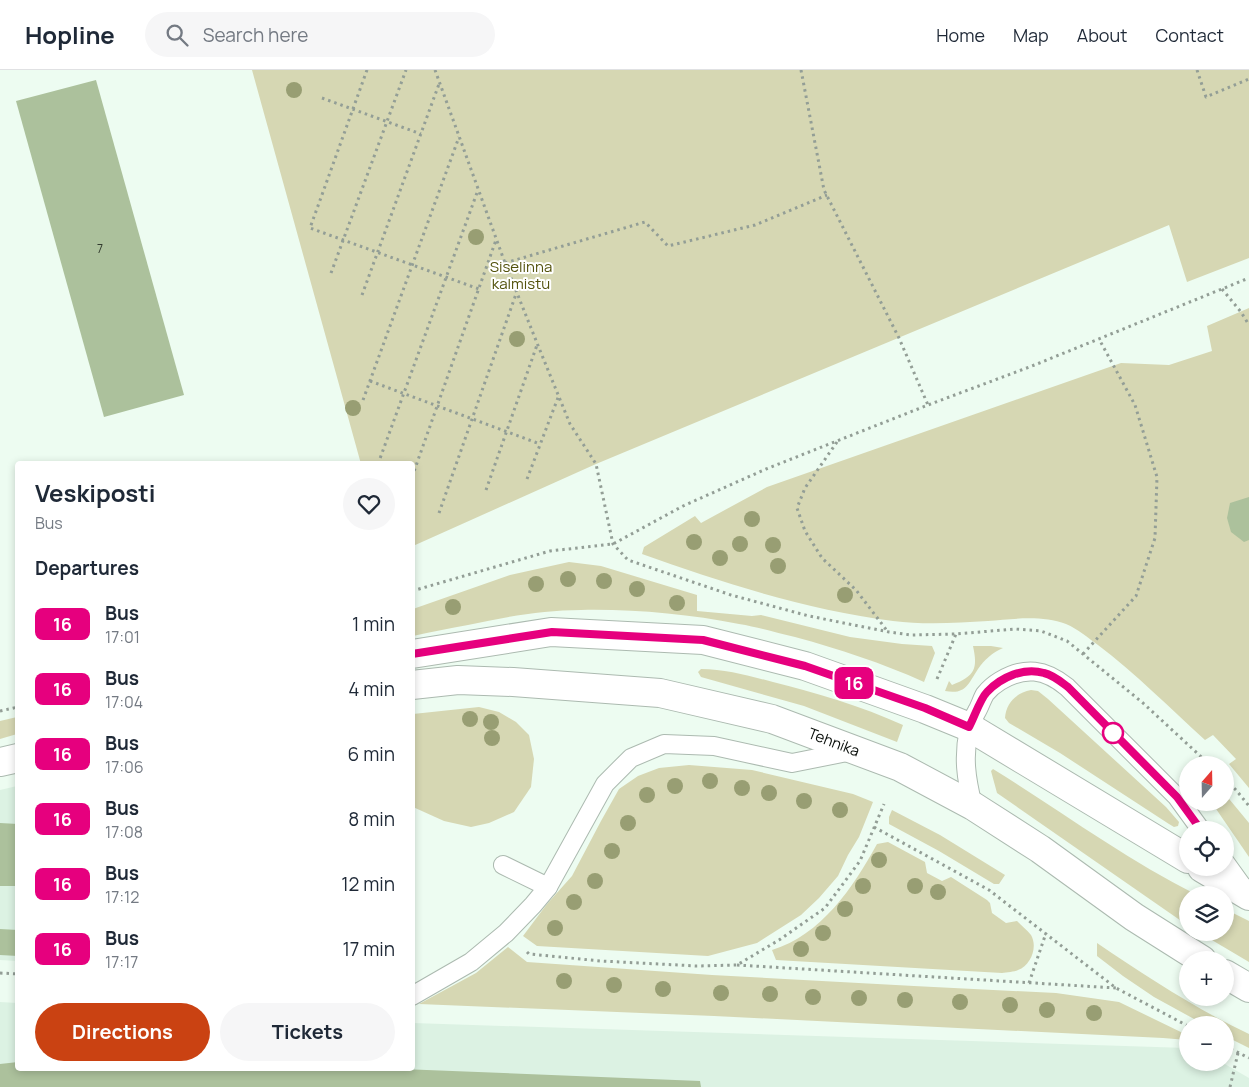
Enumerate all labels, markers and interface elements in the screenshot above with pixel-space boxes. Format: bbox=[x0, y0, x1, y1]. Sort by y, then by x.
search box bbox=[145, 12, 495, 57]
text: Hopline bbox=[25, 18, 115, 51]
icon: search bbox=[163, 21, 191, 49]
text: Search here bbox=[203, 22, 308, 48]
text: Home bbox=[936, 23, 985, 47]
text: Map bbox=[1013, 23, 1049, 47]
text: About bbox=[1077, 23, 1127, 47]
text: Contact bbox=[1155, 23, 1224, 47]
house number: 7 bbox=[97, 240, 103, 257]
park label: Siselinna kalmistu bbox=[490, 256, 552, 294]
text: Veskiposti bbox=[35, 476, 155, 509]
button: heart bbox=[343, 478, 395, 530]
text: Bus bbox=[35, 512, 63, 534]
text: Departures bbox=[35, 555, 139, 581]
text: Bus bbox=[105, 600, 139, 626]
text: 1 min bbox=[352, 611, 395, 637]
text: 16 bbox=[53, 612, 72, 636]
text: 17:01 bbox=[105, 626, 140, 648]
text: Bus bbox=[105, 665, 139, 691]
line badge: 16 bbox=[832, 667, 876, 699]
text: 16 bbox=[844, 671, 864, 695]
text: 4 min bbox=[348, 676, 395, 702]
text: 16 bbox=[53, 677, 72, 701]
text: 17:04 bbox=[105, 691, 143, 713]
unlabelled marker bbox=[1102, 722, 1124, 744]
street label: Tehnika bbox=[805, 723, 863, 761]
text: Bus bbox=[105, 730, 139, 756]
text: 6 min bbox=[348, 741, 395, 767]
text: 16 bbox=[53, 742, 72, 766]
text: 17:06 bbox=[105, 756, 144, 778]
north arrow bbox=[1179, 756, 1234, 811]
map controls bbox=[1179, 756, 1234, 1071]
text: Bus bbox=[105, 795, 139, 821]
text: 8 min bbox=[348, 806, 395, 832]
text: 16 bbox=[53, 807, 72, 831]
text: 17:08 bbox=[105, 821, 143, 843]
button: locate bbox=[1179, 821, 1234, 876]
text: Bus bbox=[105, 860, 139, 886]
text: 12 min bbox=[341, 871, 395, 897]
text: 16 bbox=[53, 872, 72, 896]
text: 17:12 bbox=[105, 886, 139, 908]
button: layers bbox=[1179, 886, 1234, 941]
text: Bus bbox=[105, 925, 139, 951]
text: 17 min bbox=[342, 936, 395, 962]
text: 16 bbox=[53, 937, 72, 961]
text: 17:17 bbox=[105, 951, 138, 973]
button: + bbox=[1179, 951, 1234, 1006]
button: Directions bbox=[35, 1003, 210, 1061]
button: Tickets bbox=[220, 1003, 395, 1061]
button: − bbox=[1179, 1016, 1234, 1071]

